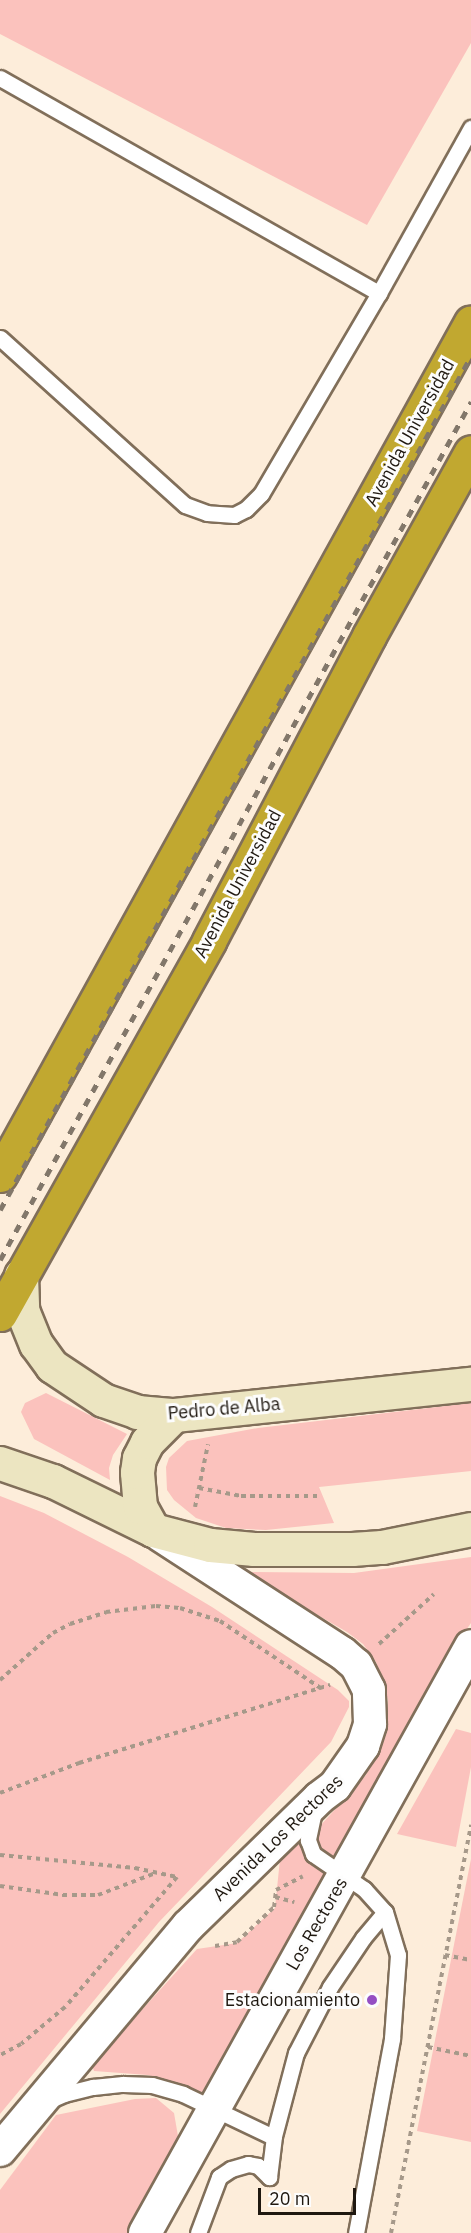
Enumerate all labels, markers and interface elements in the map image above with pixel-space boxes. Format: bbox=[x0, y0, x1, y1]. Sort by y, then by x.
street label: Avenida Universidad bbox=[361, 356, 459, 510]
street label: Avenida Universidad bbox=[190, 806, 286, 962]
street label: Pedro de Alba bbox=[167, 1393, 281, 1425]
street label: Avenida Los Rectores bbox=[208, 1770, 348, 1906]
street label: Los Rectores bbox=[282, 1874, 352, 1974]
place label: Estacionamiento bbox=[225, 1989, 360, 2011]
marker: Estacionamiento bbox=[365, 1993, 379, 2007]
scale bar bbox=[261, 2176, 358, 2214]
text: 20 m bbox=[269, 2187, 311, 2210]

